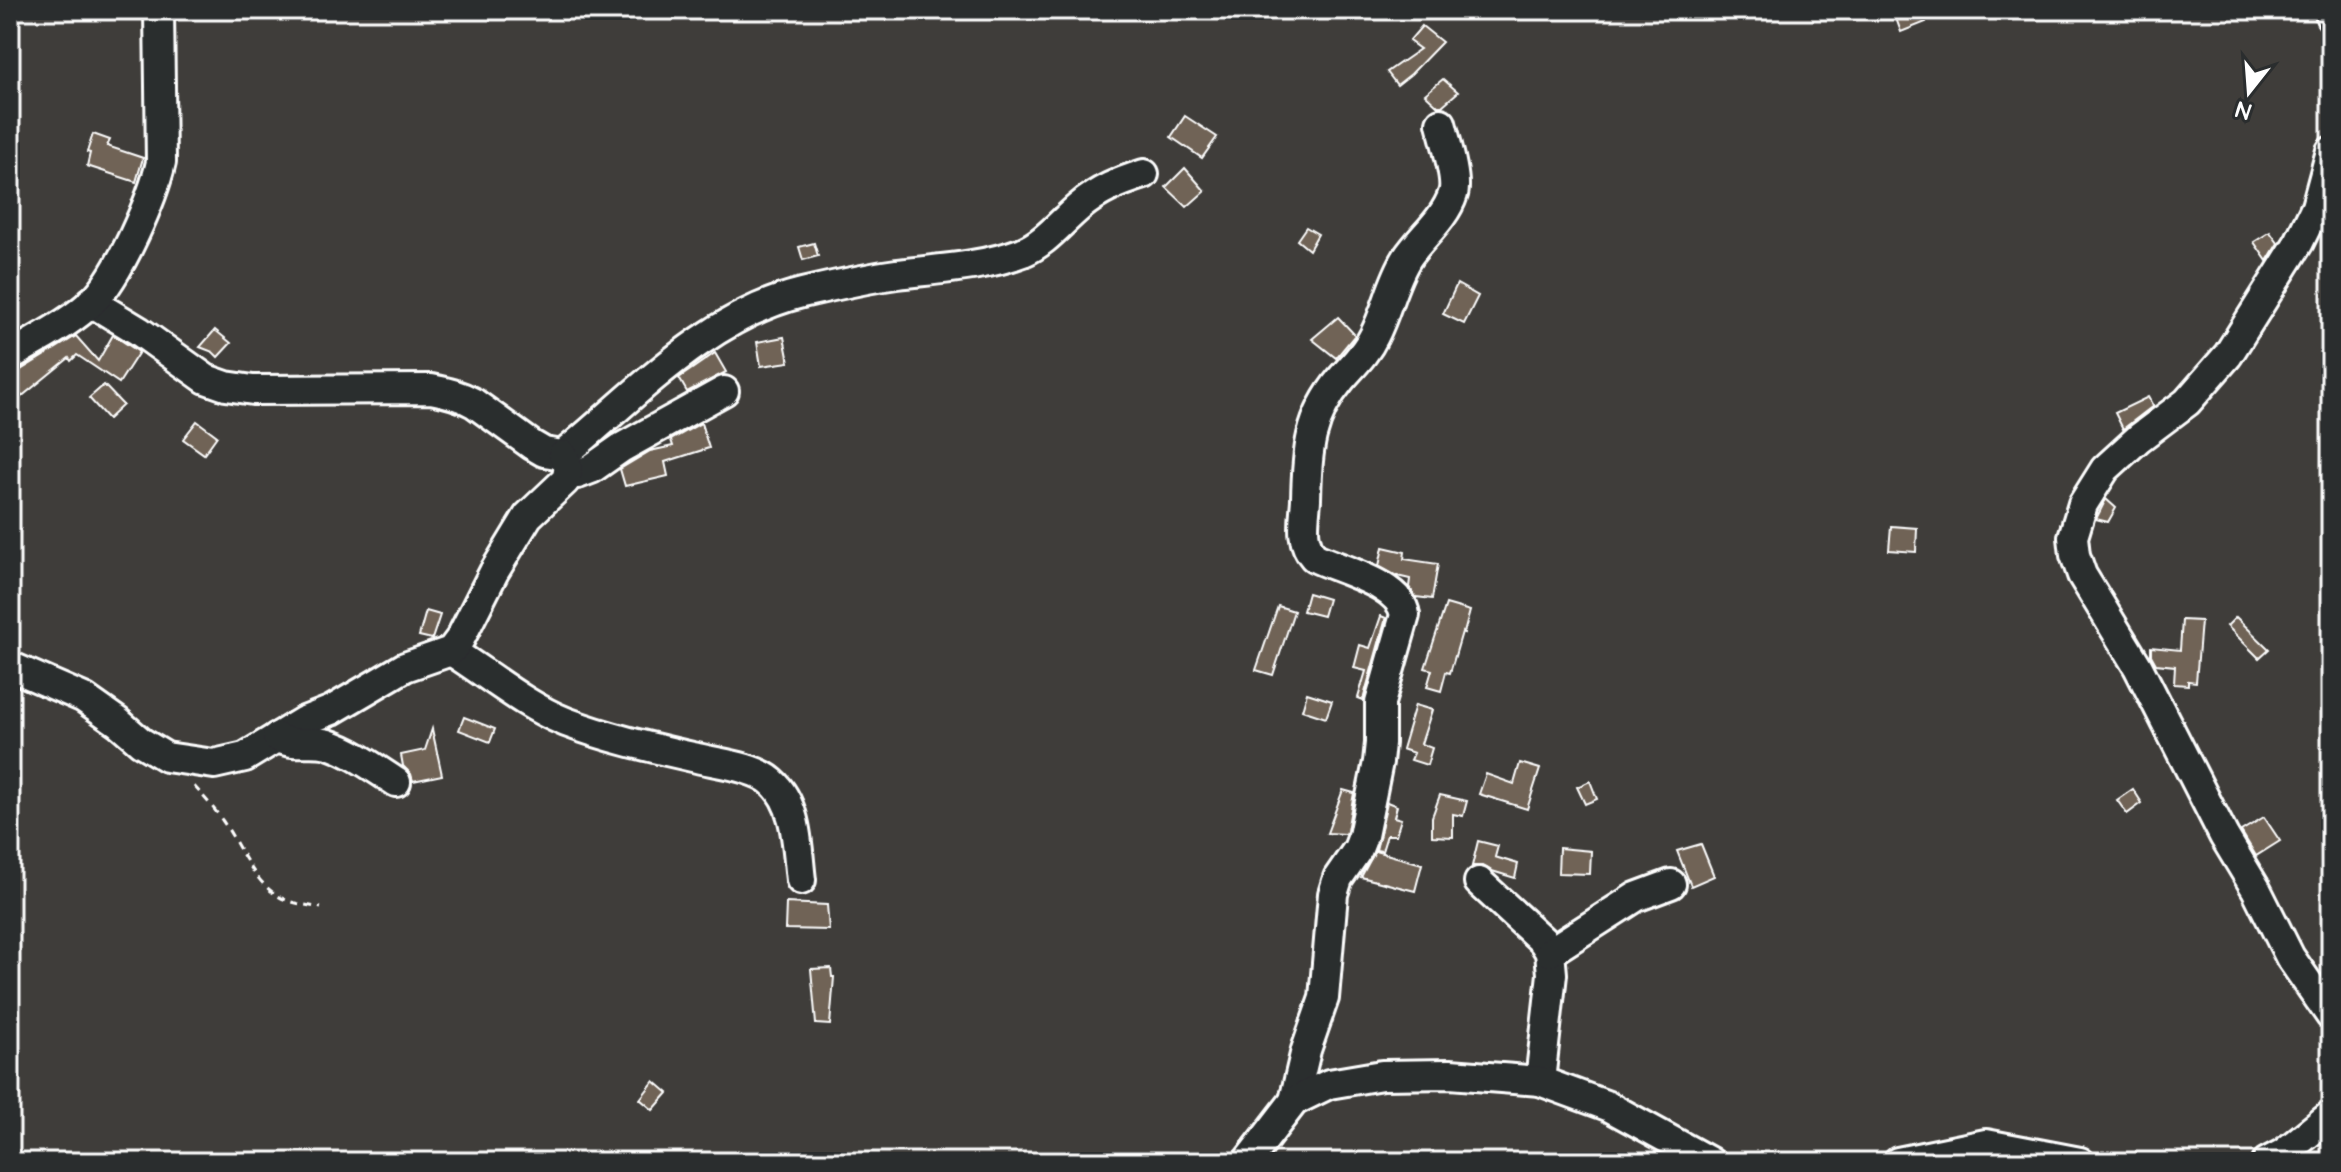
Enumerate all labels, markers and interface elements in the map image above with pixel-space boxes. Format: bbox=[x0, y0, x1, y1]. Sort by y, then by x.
north arrow bbox=[2209, 52, 2289, 132]
text: N bbox=[2232, 93, 2255, 127]

